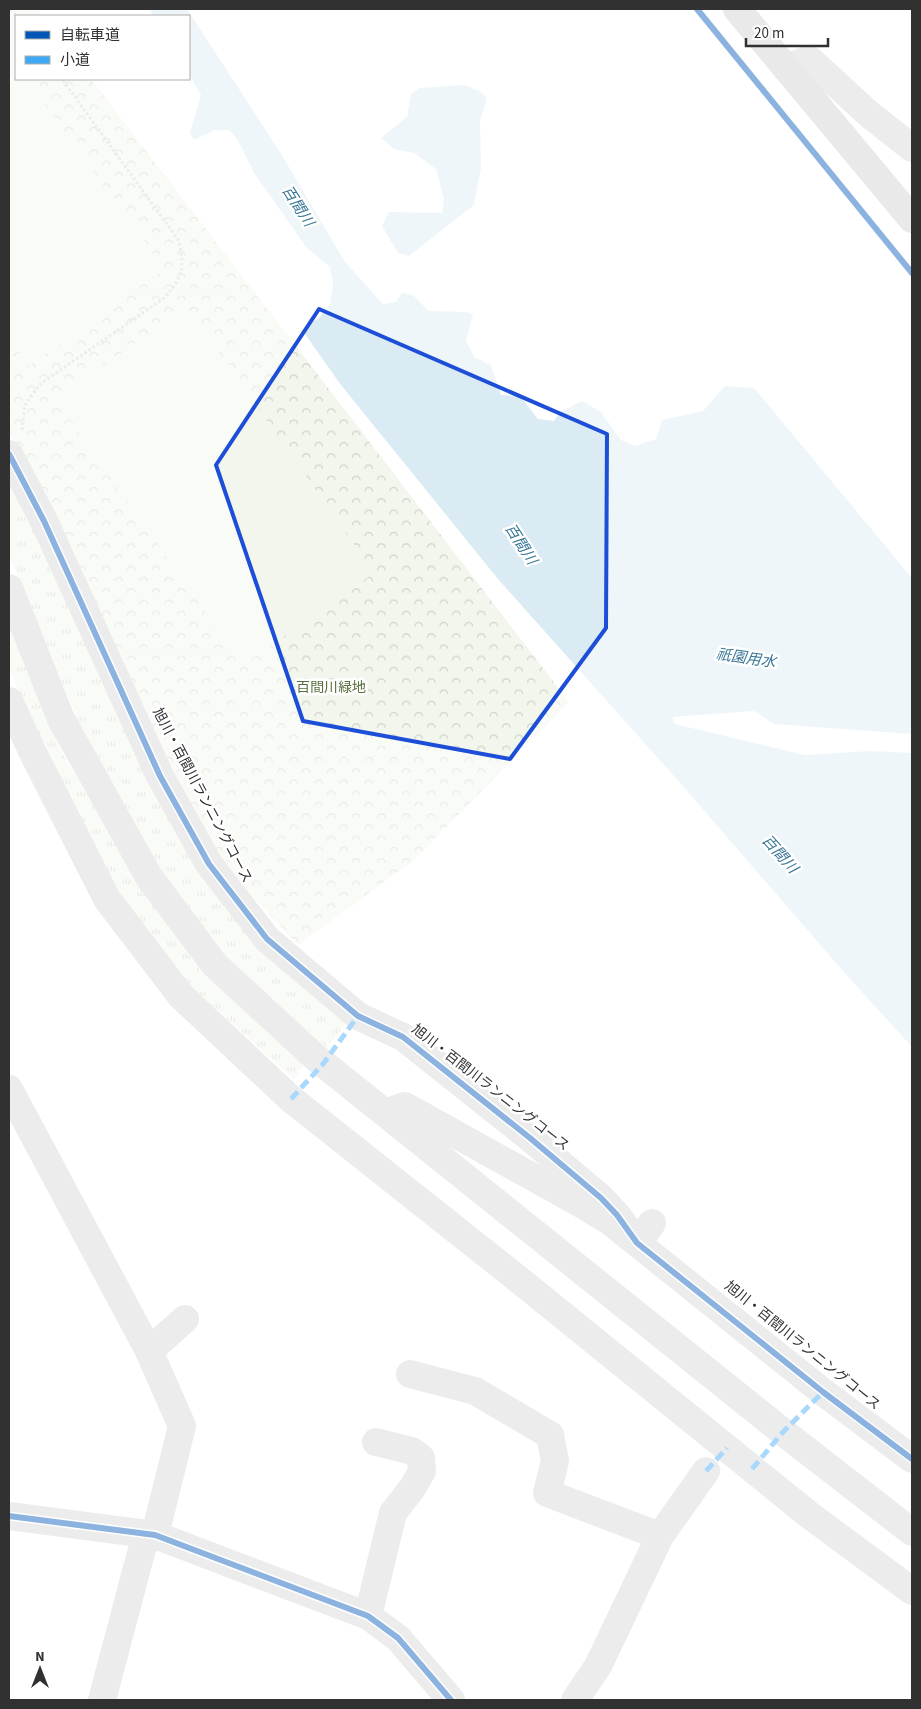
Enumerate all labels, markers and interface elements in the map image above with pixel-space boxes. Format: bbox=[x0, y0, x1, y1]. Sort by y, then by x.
legend bbox=[15, 15, 190, 80]
scale bar bbox=[746, 15, 828, 47]
text: 20 m bbox=[754, 23, 784, 44]
text: 自転車道 bbox=[60, 25, 120, 46]
text: 小道 bbox=[60, 50, 90, 71]
water label: 百間川 bbox=[277, 182, 320, 233]
water label: 百間川 bbox=[500, 520, 543, 571]
water label: 祇園用水 bbox=[715, 644, 779, 673]
park label: 百間川緑地 bbox=[296, 678, 366, 698]
street label: 旭川・百間川ランニングコース bbox=[147, 705, 257, 886]
water label: 百間川 bbox=[757, 831, 804, 880]
street label: 旭川・百間川ランニングコース bbox=[407, 1020, 573, 1156]
street label: 旭川・百間川ランニングコース bbox=[720, 1277, 885, 1415]
north arrow bbox=[15, 1644, 65, 1694]
text: N bbox=[35, 1647, 45, 1667]

